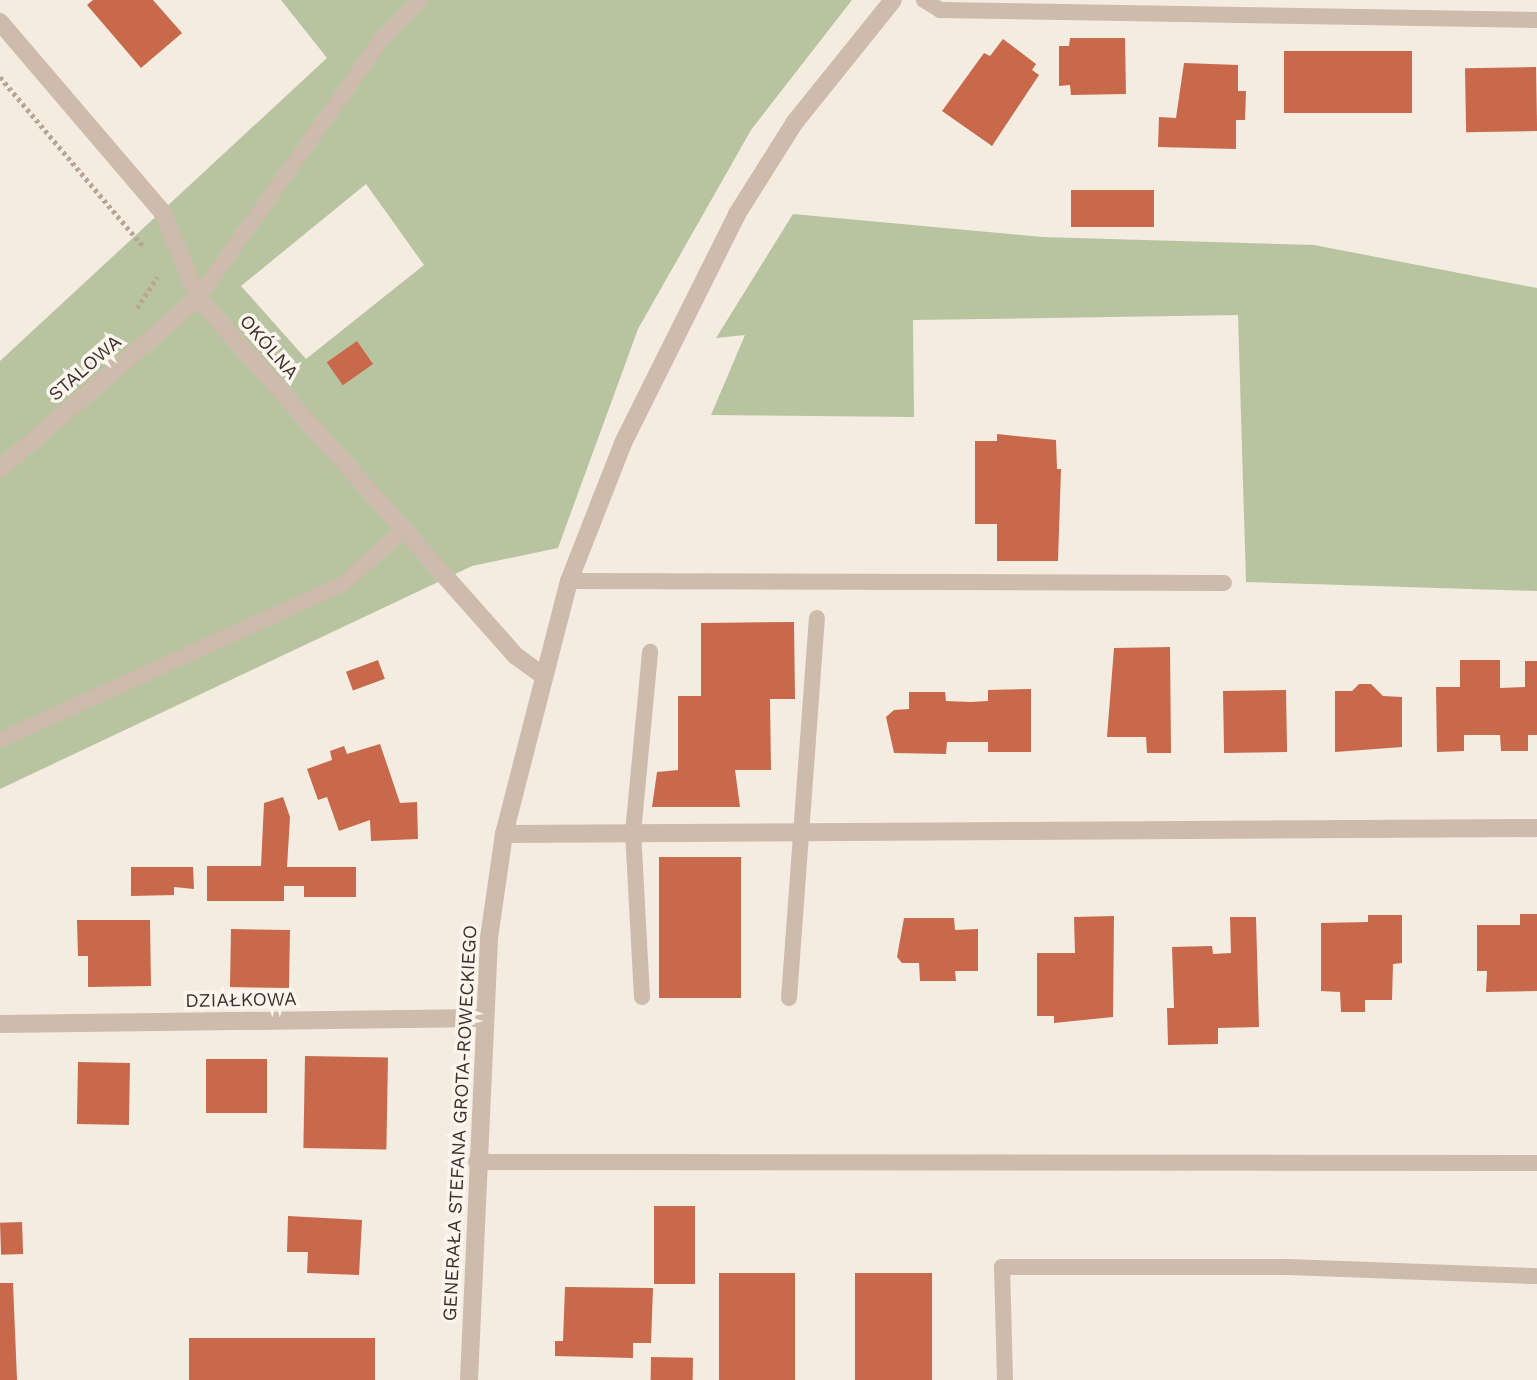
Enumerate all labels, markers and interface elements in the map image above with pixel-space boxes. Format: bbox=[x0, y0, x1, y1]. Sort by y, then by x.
street label: OKÓLNA bbox=[235, 310, 303, 384]
street label: STALOWA bbox=[44, 330, 126, 406]
street label: GENERAŁA STEFANA GROTA-ROWECKIEGO bbox=[438, 924, 482, 1322]
street label: DZIAŁKOWA bbox=[185, 988, 297, 1012]

